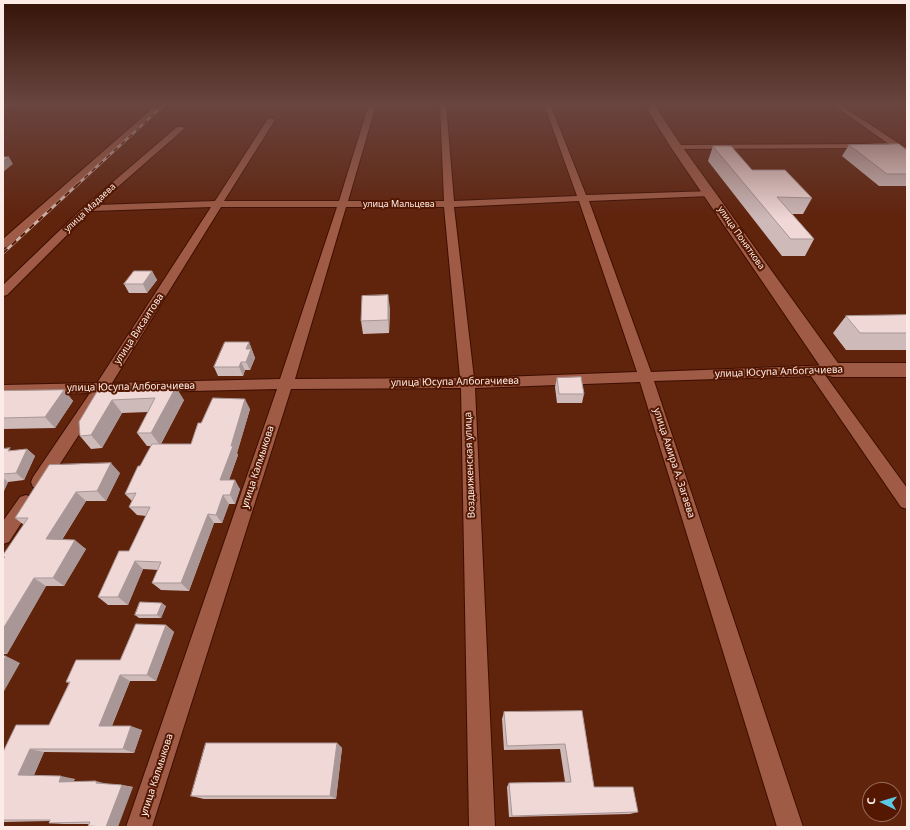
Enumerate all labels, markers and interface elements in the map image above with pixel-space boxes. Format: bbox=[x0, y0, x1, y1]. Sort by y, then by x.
street label: улица Мадаева bbox=[62, 181, 118, 235]
street label: улица Мальцева bbox=[363, 199, 435, 209]
street label: улица Поняткова bbox=[715, 204, 767, 272]
street label: улица Висаитова bbox=[112, 291, 166, 367]
street label: улица Юсупа Албогачиева bbox=[715, 364, 843, 380]
street label: улица Юсупа Албогачиева bbox=[391, 375, 519, 389]
street label: улица Юсупа Албогачиева bbox=[67, 380, 195, 394]
street label: улица Амира А. Загаева bbox=[651, 406, 697, 520]
street label: Воздвиженская улица bbox=[462, 412, 478, 518]
street label: улица Калмыкова bbox=[239, 424, 277, 510]
street label: улица Калмыкова bbox=[138, 732, 176, 818]
north arrow bbox=[862, 782, 902, 822]
text: С bbox=[863, 797, 878, 805]

